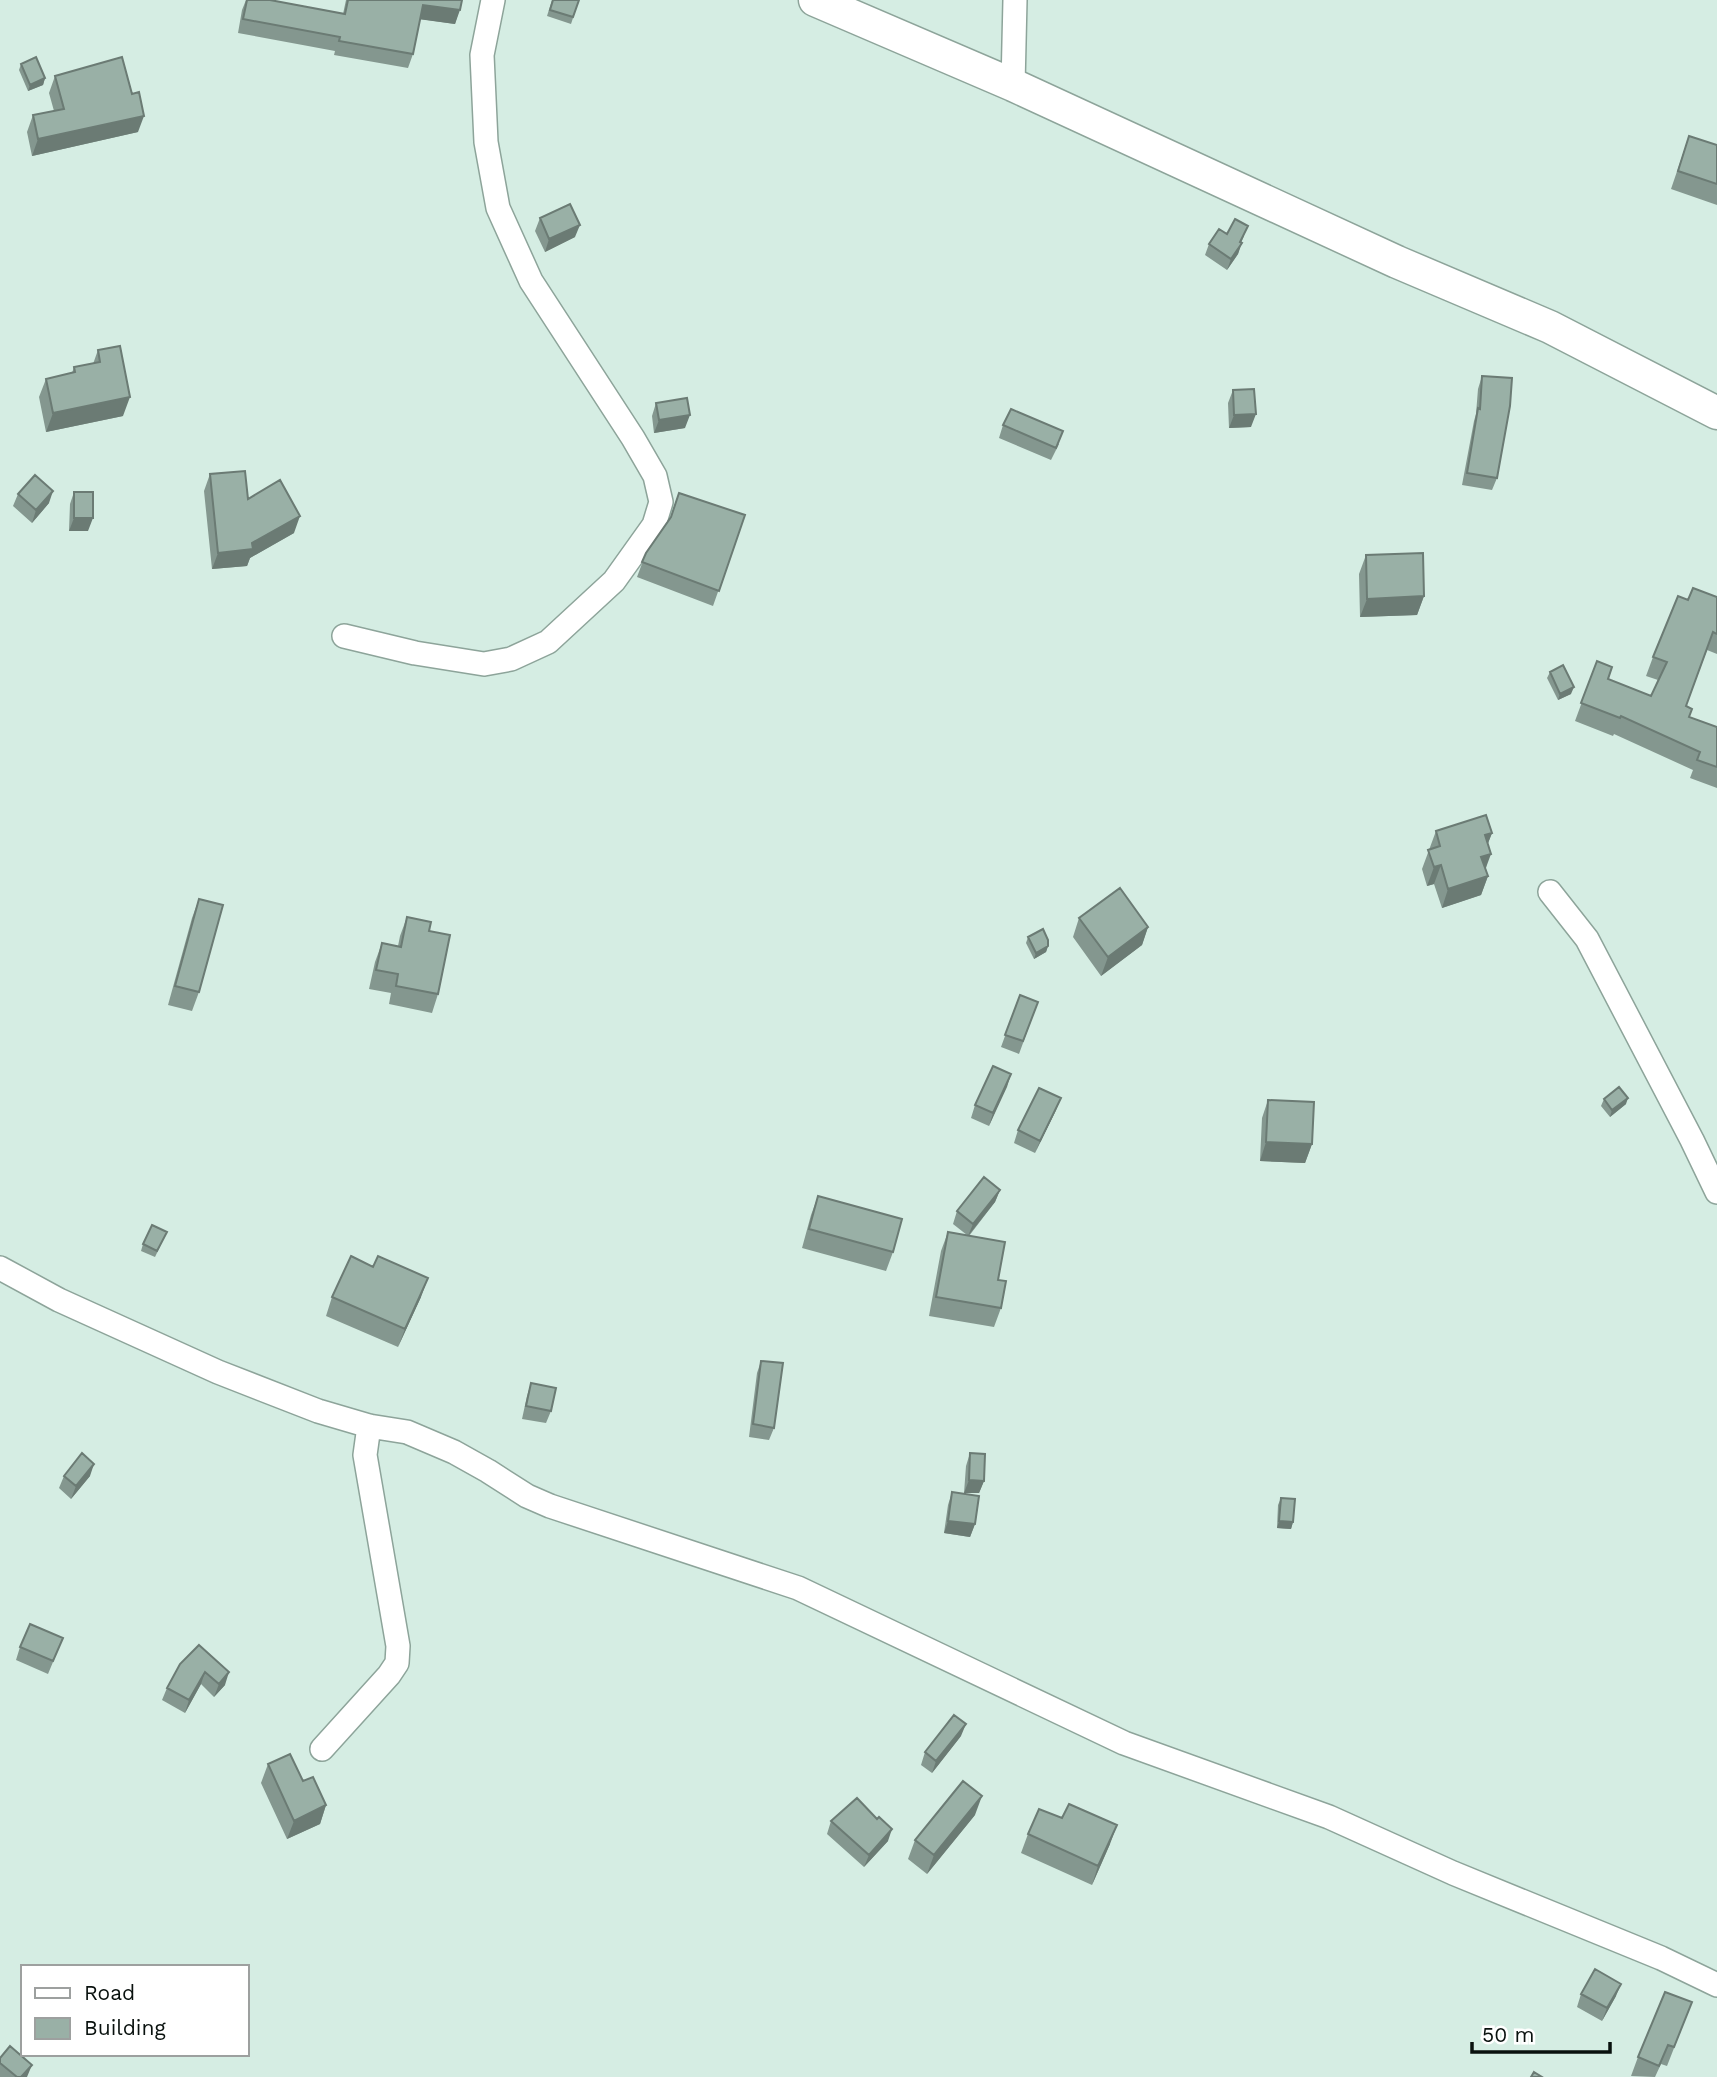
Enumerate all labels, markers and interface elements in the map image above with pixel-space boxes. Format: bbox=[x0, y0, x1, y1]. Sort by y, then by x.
legend bbox=[21, 1965, 248, 2056]
text: Road bbox=[84, 1980, 135, 2005]
scale bar bbox=[1472, 2010, 1610, 2054]
text: Building bbox=[84, 2015, 166, 2040]
text: 50 m bbox=[1482, 2022, 1534, 2047]

